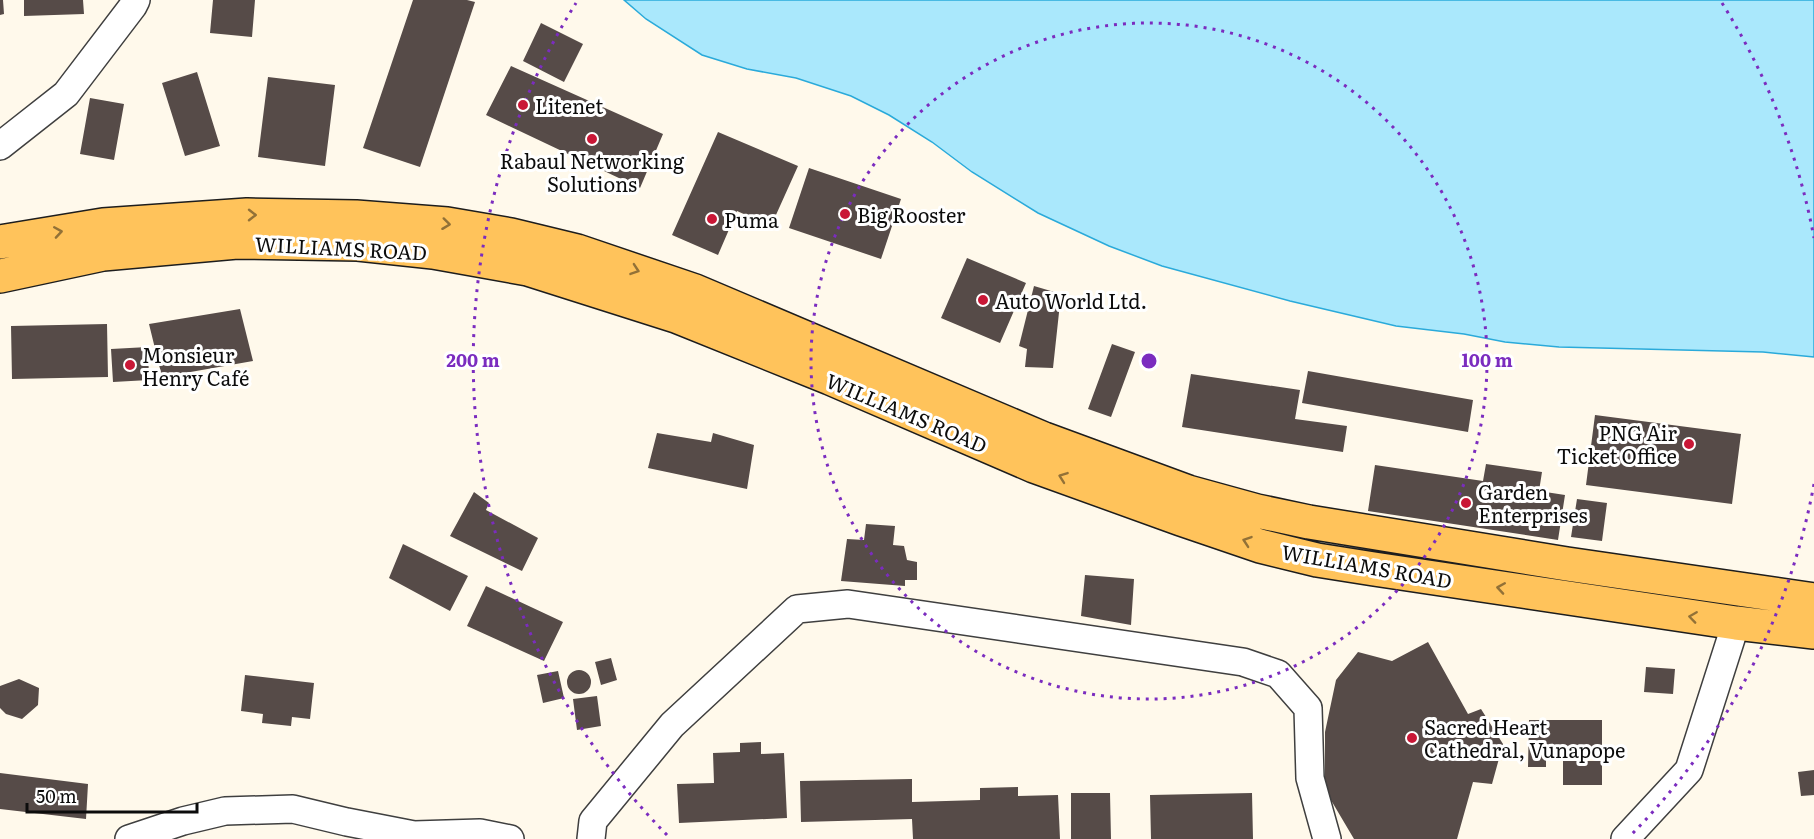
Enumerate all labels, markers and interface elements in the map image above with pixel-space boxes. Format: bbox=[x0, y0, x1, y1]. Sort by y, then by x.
place label: Litenet bbox=[535, 90, 603, 120]
marker: Litenet bbox=[516, 98, 530, 112]
marker: Rabaul Networking Solutions bbox=[585, 132, 599, 146]
place label: Rabaul Networking Solutions bbox=[500, 145, 685, 198]
place label: Big Rooster bbox=[857, 199, 966, 229]
place label: Puma bbox=[724, 204, 779, 234]
marker: Big Rooster bbox=[838, 207, 852, 221]
one-way arrow bbox=[247, 209, 256, 221]
marker: Puma bbox=[705, 212, 719, 226]
one-way arrow bbox=[442, 218, 451, 230]
one-way arrow bbox=[53, 226, 62, 238]
street label: WILLIAMS ROAD bbox=[254, 228, 428, 266]
one-way arrow bbox=[629, 263, 640, 276]
place label: Auto World Ltd. bbox=[995, 285, 1147, 315]
marker: Auto World Ltd. bbox=[976, 293, 990, 307]
place label: Monsieur Henry Café bbox=[142, 339, 249, 392]
text: 200 m bbox=[446, 346, 500, 373]
text: 100 m bbox=[1461, 346, 1513, 373]
centre of rings bbox=[1139, 351, 1159, 371]
marker: Monsieur Henry Café bbox=[123, 358, 137, 372]
street label: WILLIAMS ROAD bbox=[822, 365, 992, 459]
place label: PNG Air Ticket Office bbox=[1556, 417, 1678, 470]
marker: PNG Air Ticket Office bbox=[1682, 437, 1696, 451]
one-way arrow bbox=[1058, 471, 1069, 484]
place label: Garden Enterprises bbox=[1478, 476, 1587, 529]
marker: Garden Enterprises bbox=[1459, 496, 1473, 510]
street label: WILLIAMS ROAD bbox=[1280, 535, 1454, 595]
one-way arrow bbox=[1242, 536, 1253, 549]
one-way arrow bbox=[1496, 583, 1505, 595]
one-way arrow bbox=[1689, 611, 1698, 623]
place label: Sacred Heart Cathedral, Vunapope bbox=[1424, 711, 1625, 764]
marker: Sacred Heart Cathedral, Vunapope bbox=[1405, 731, 1419, 745]
scale bar bbox=[27, 776, 196, 814]
text: 50 m bbox=[36, 782, 77, 809]

